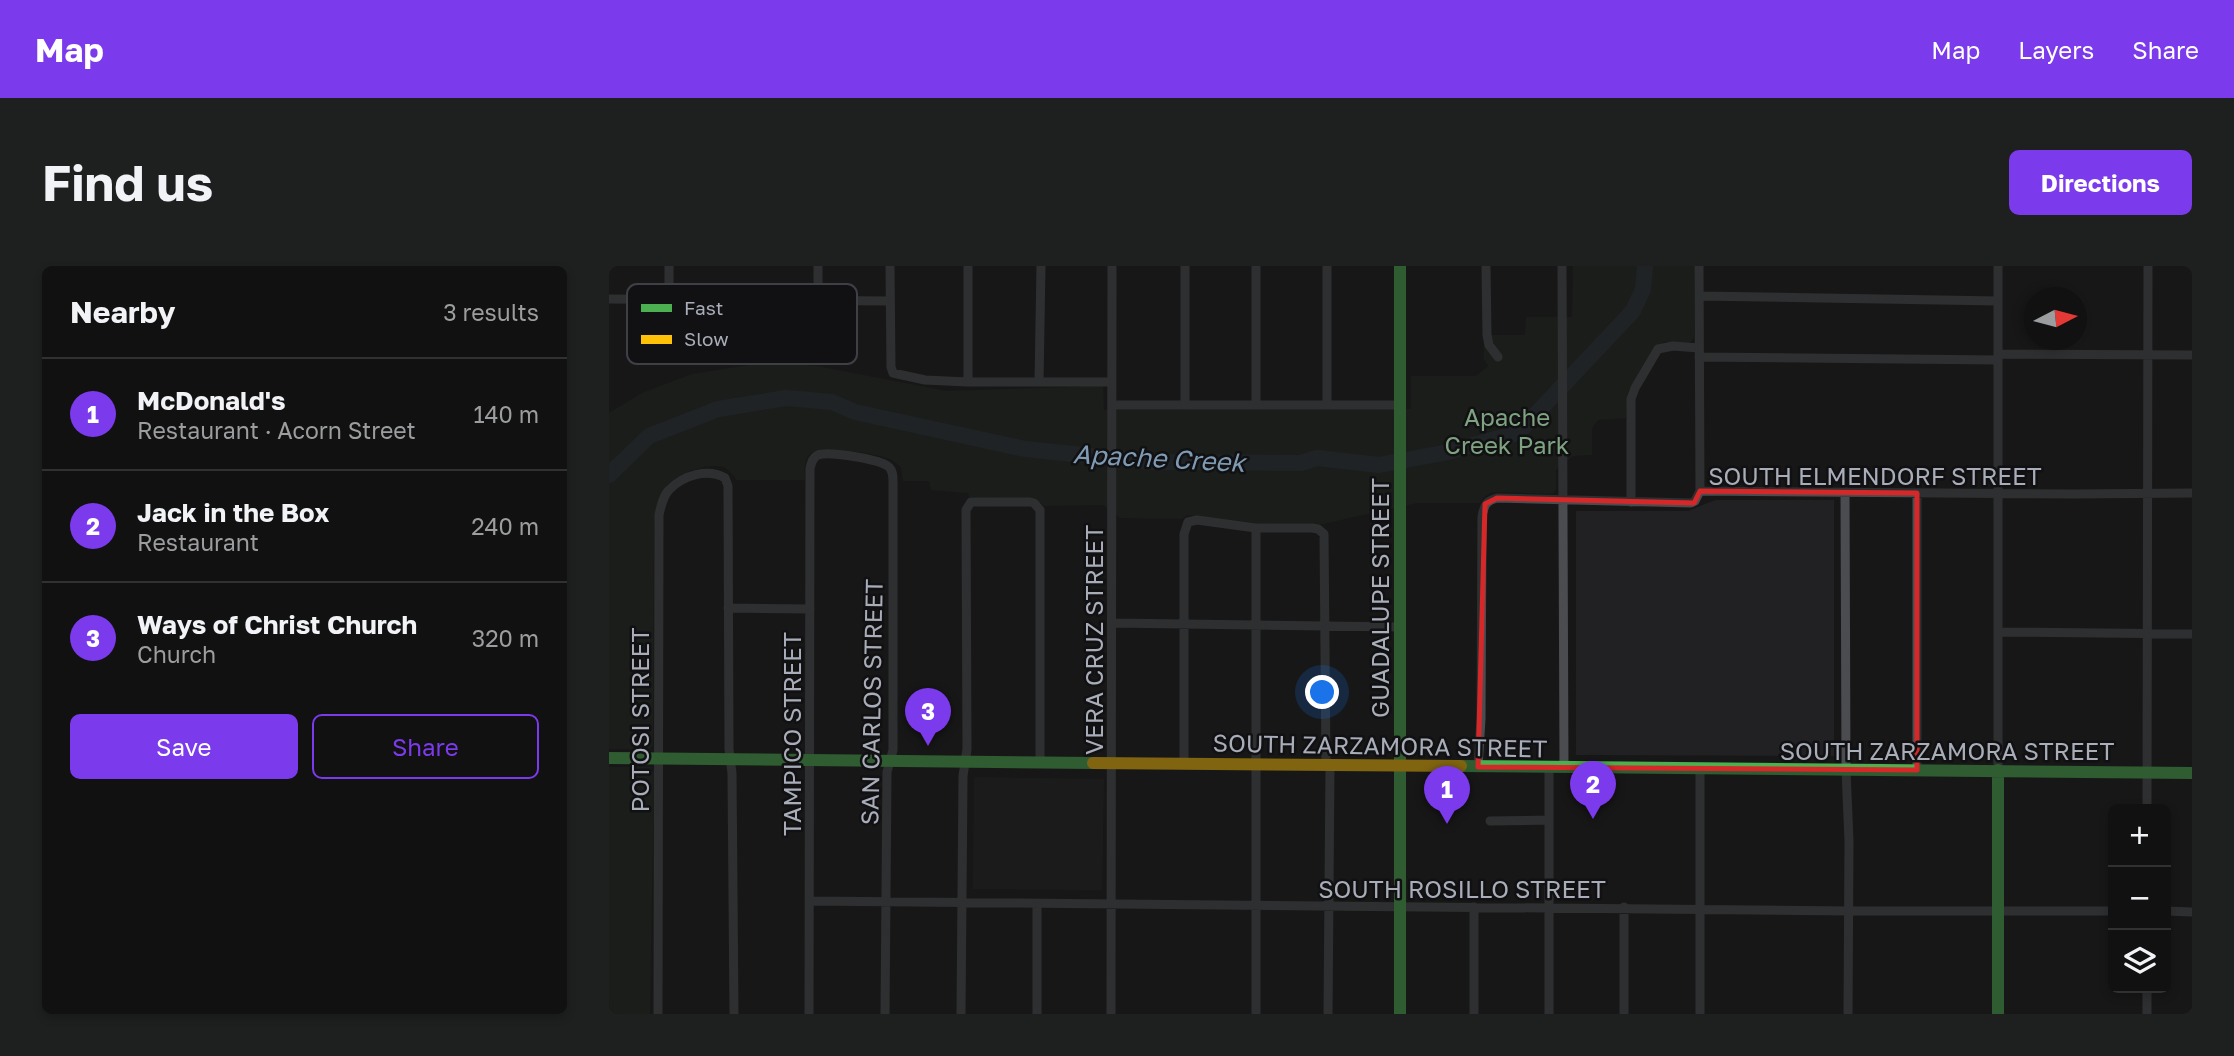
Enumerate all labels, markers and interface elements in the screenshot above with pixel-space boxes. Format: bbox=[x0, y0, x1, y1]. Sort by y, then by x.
text: Map bbox=[35, 30, 104, 69]
text: Map bbox=[1931, 35, 1980, 64]
text: Layers bbox=[2018, 35, 2094, 64]
text: Share bbox=[2132, 35, 2199, 64]
button: Directions bbox=[2009, 150, 2192, 215]
text: Find us bbox=[42, 153, 213, 212]
legend bbox=[627, 284, 857, 364]
north arrow bbox=[2024, 287, 2087, 350]
text: Nearby bbox=[70, 294, 175, 330]
text: Fast bbox=[684, 296, 723, 319]
text: 3 results bbox=[443, 298, 539, 326]
text: Slow bbox=[684, 327, 729, 350]
text: McDonald's bbox=[137, 385, 285, 416]
text: 1 bbox=[87, 400, 99, 428]
text: 140 m bbox=[473, 400, 539, 428]
park label: Apache Creek Park bbox=[1445, 402, 1569, 459]
text: Restaurant · Acorn Street bbox=[137, 416, 416, 444]
water label: Apache Creek bbox=[1072, 438, 1248, 478]
street label: SOUTH ELMENDORF STREET bbox=[1708, 461, 2042, 490]
street label: GUADALUPE STREET bbox=[1365, 478, 1394, 718]
text: Jack in the Box bbox=[137, 497, 329, 528]
text: 2 bbox=[86, 512, 100, 540]
text: 240 m bbox=[471, 512, 539, 540]
street label: VERA CRUZ STREET bbox=[1079, 525, 1108, 755]
text: Restaurant bbox=[137, 528, 259, 556]
street label: SAN CARLOS STREET bbox=[854, 579, 888, 825]
text: Ways of Christ Church bbox=[137, 609, 417, 640]
text: 3 bbox=[86, 624, 100, 652]
text: 320 m bbox=[472, 624, 539, 652]
street label: POTOSI STREET bbox=[625, 627, 654, 812]
street label: TAMPICO STREET bbox=[777, 632, 806, 836]
text: Church bbox=[137, 640, 216, 668]
your location bbox=[1305, 675, 1339, 709]
pin: 3 bbox=[905, 688, 951, 746]
button: Save bbox=[70, 714, 298, 779]
button: Share bbox=[312, 714, 539, 779]
street label: SOUTH ZARZAMORA STREET bbox=[1212, 728, 1548, 762]
street label: SOUTH ZARZAMORA STREET bbox=[1780, 736, 2114, 765]
pin: 2 bbox=[1570, 761, 1616, 819]
pin: 1 bbox=[1424, 766, 1470, 824]
map controls bbox=[2108, 804, 2171, 993]
button: + bbox=[2108, 804, 2171, 867]
button: − bbox=[2108, 867, 2171, 930]
street label: SOUTH ROSILLO STREET bbox=[1318, 874, 1606, 903]
button: layers bbox=[2108, 930, 2171, 993]

